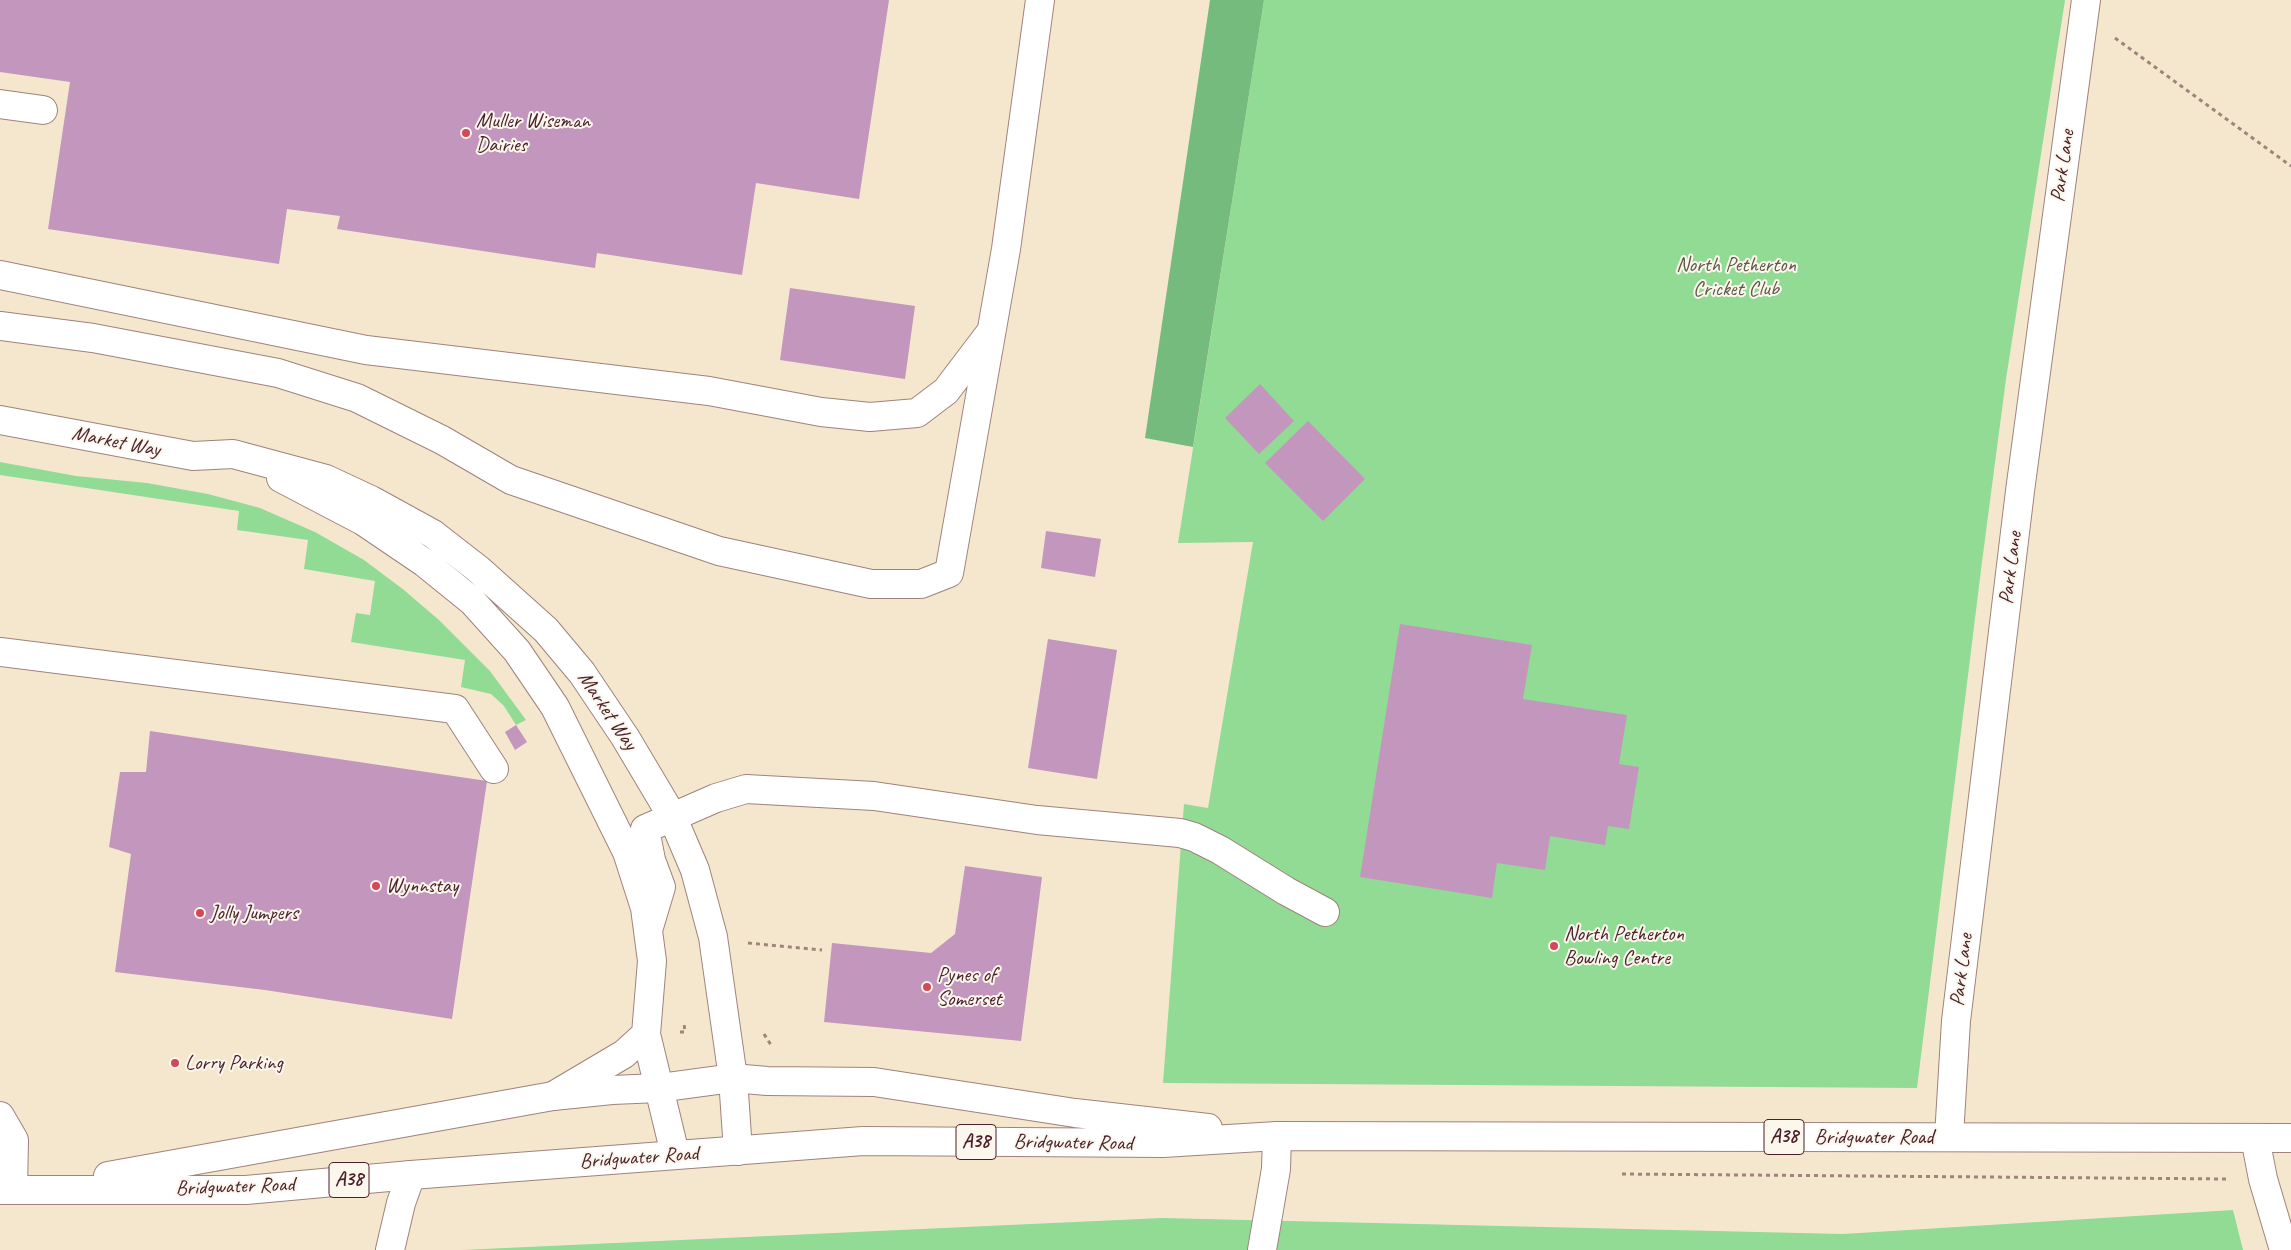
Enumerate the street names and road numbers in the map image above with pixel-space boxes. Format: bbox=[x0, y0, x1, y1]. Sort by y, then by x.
street label: Park Lane bbox=[2045, 128, 2081, 204]
street label: Market Way bbox=[70, 421, 162, 463]
street label: Park Lane bbox=[1994, 530, 2028, 606]
street label: Market Way bbox=[572, 667, 642, 755]
street label: Park Lane bbox=[1945, 932, 1979, 1008]
road number: A38 bbox=[1764, 1120, 1804, 1154]
road number: A38 bbox=[956, 1124, 996, 1160]
street label: Bridgwater Road bbox=[1814, 1124, 1934, 1150]
street label: Bridgwater Road bbox=[1013, 1129, 1133, 1157]
street label: Bridgwater Road bbox=[579, 1141, 699, 1175]
road number: A38 bbox=[329, 1162, 369, 1198]
street label: Bridgwater Road bbox=[175, 1172, 295, 1202]

